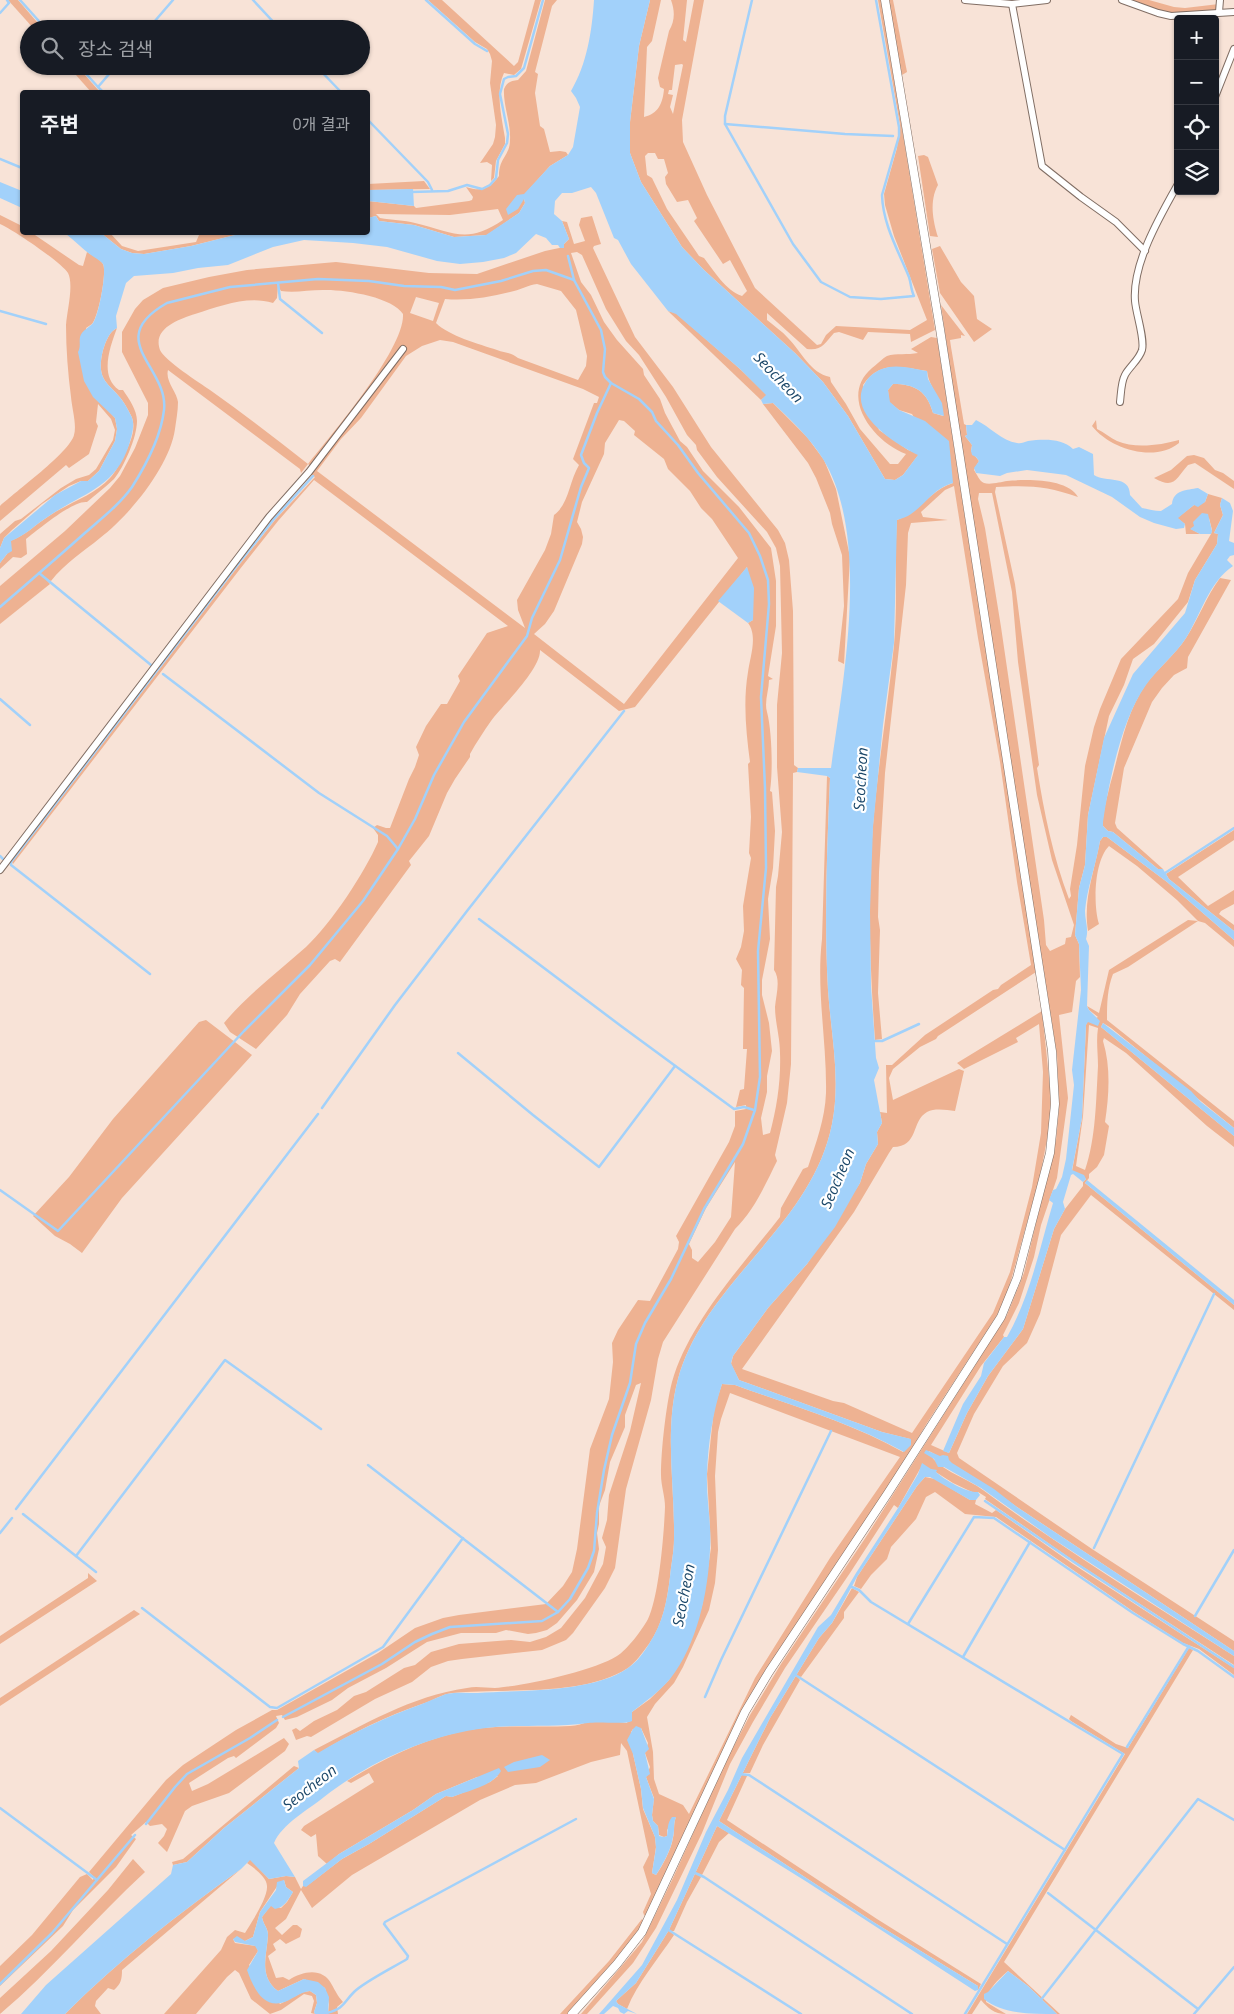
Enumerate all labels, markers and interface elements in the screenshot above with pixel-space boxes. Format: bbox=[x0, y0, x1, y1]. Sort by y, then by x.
map controls bbox=[1174, 15, 1219, 195]
button: + bbox=[1174, 15, 1219, 60]
search box bbox=[20, 20, 370, 75]
icon: search bbox=[38, 34, 66, 62]
text: 장소 검색 bbox=[78, 36, 153, 62]
button: − bbox=[1174, 60, 1219, 105]
button: locate bbox=[1174, 105, 1219, 150]
text: 주변 bbox=[40, 110, 79, 138]
text: 0개 결과 bbox=[293, 113, 350, 135]
button: layers bbox=[1174, 150, 1219, 195]
water label: Seocheon bbox=[750, 347, 808, 407]
water label: Seocheon bbox=[848, 747, 872, 811]
water label: Seocheon bbox=[815, 1145, 859, 1211]
water label: Seocheon bbox=[667, 1562, 699, 1628]
water label: Seocheon bbox=[278, 1760, 340, 1814]

